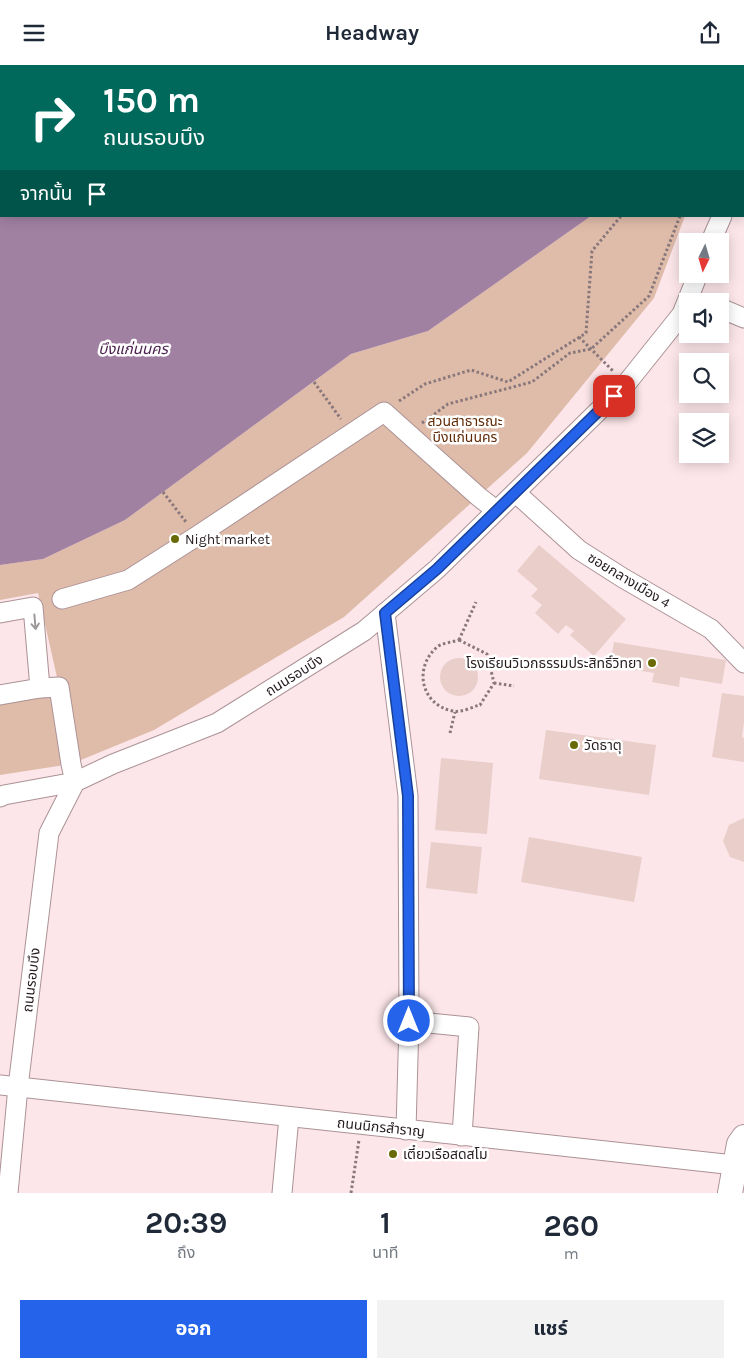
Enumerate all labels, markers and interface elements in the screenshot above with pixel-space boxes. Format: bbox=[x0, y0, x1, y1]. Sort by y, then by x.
icon: menu bbox=[20, 19, 48, 47]
icon: share bbox=[696, 19, 724, 47]
text: Headway bbox=[325, 20, 419, 46]
text: 150 m bbox=[103, 80, 200, 121]
icon: right bbox=[20, 85, 85, 150]
text: ถนนรอบบึง bbox=[103, 125, 205, 151]
icon: arrive bbox=[83, 180, 111, 208]
text: จากนั้น bbox=[20, 183, 73, 205]
north arrow bbox=[679, 233, 729, 283]
map controls bbox=[679, 233, 729, 463]
button: sound bbox=[679, 293, 729, 343]
water label: บึงแก่นนคร bbox=[98, 340, 169, 358]
button: search bbox=[679, 353, 729, 403]
pin bbox=[593, 375, 635, 417]
icon: arrive bbox=[600, 382, 628, 410]
park label: สวนสาธารณะ บึงแก่นนคร bbox=[428, 413, 503, 446]
button: layers bbox=[679, 413, 729, 463]
place label: Night market bbox=[185, 531, 270, 548]
marker: Night market bbox=[169, 533, 181, 545]
street label: ซอยกลางเมือง 4 bbox=[584, 549, 673, 612]
one-way arrow bbox=[30, 614, 39, 630]
street label: ถนนรอบบึง bbox=[262, 651, 326, 700]
place label: โรงเรียนวิเวกธรรมประสิทธิ์วิทยา bbox=[466, 655, 642, 672]
marker: โรงเรียนวิเวกธรรมประสิทธิ์วิทยา bbox=[646, 657, 658, 669]
place label: วัดธาตุ bbox=[584, 737, 622, 754]
marker: วัดธาตุ bbox=[568, 739, 580, 751]
street label: ถนนรอบบึง bbox=[19, 947, 44, 1013]
position arrow bbox=[382, 994, 434, 1046]
street label: ถนนนิกรสำราญ bbox=[336, 1114, 426, 1141]
place label: เตี๋ยวเรือสดสโม bbox=[403, 1144, 488, 1163]
marker: เตี๋ยวเรือสดสโม bbox=[387, 1148, 399, 1160]
text: 20:39 bbox=[145, 1205, 227, 1241]
text: 1 bbox=[380, 1205, 391, 1241]
text: 260 bbox=[544, 1208, 599, 1244]
text: ถึง bbox=[177, 1243, 195, 1262]
text: นาที bbox=[372, 1243, 398, 1262]
text: m bbox=[564, 1244, 579, 1263]
button: ออก bbox=[20, 1300, 367, 1358]
button: แชร์ bbox=[377, 1300, 724, 1358]

